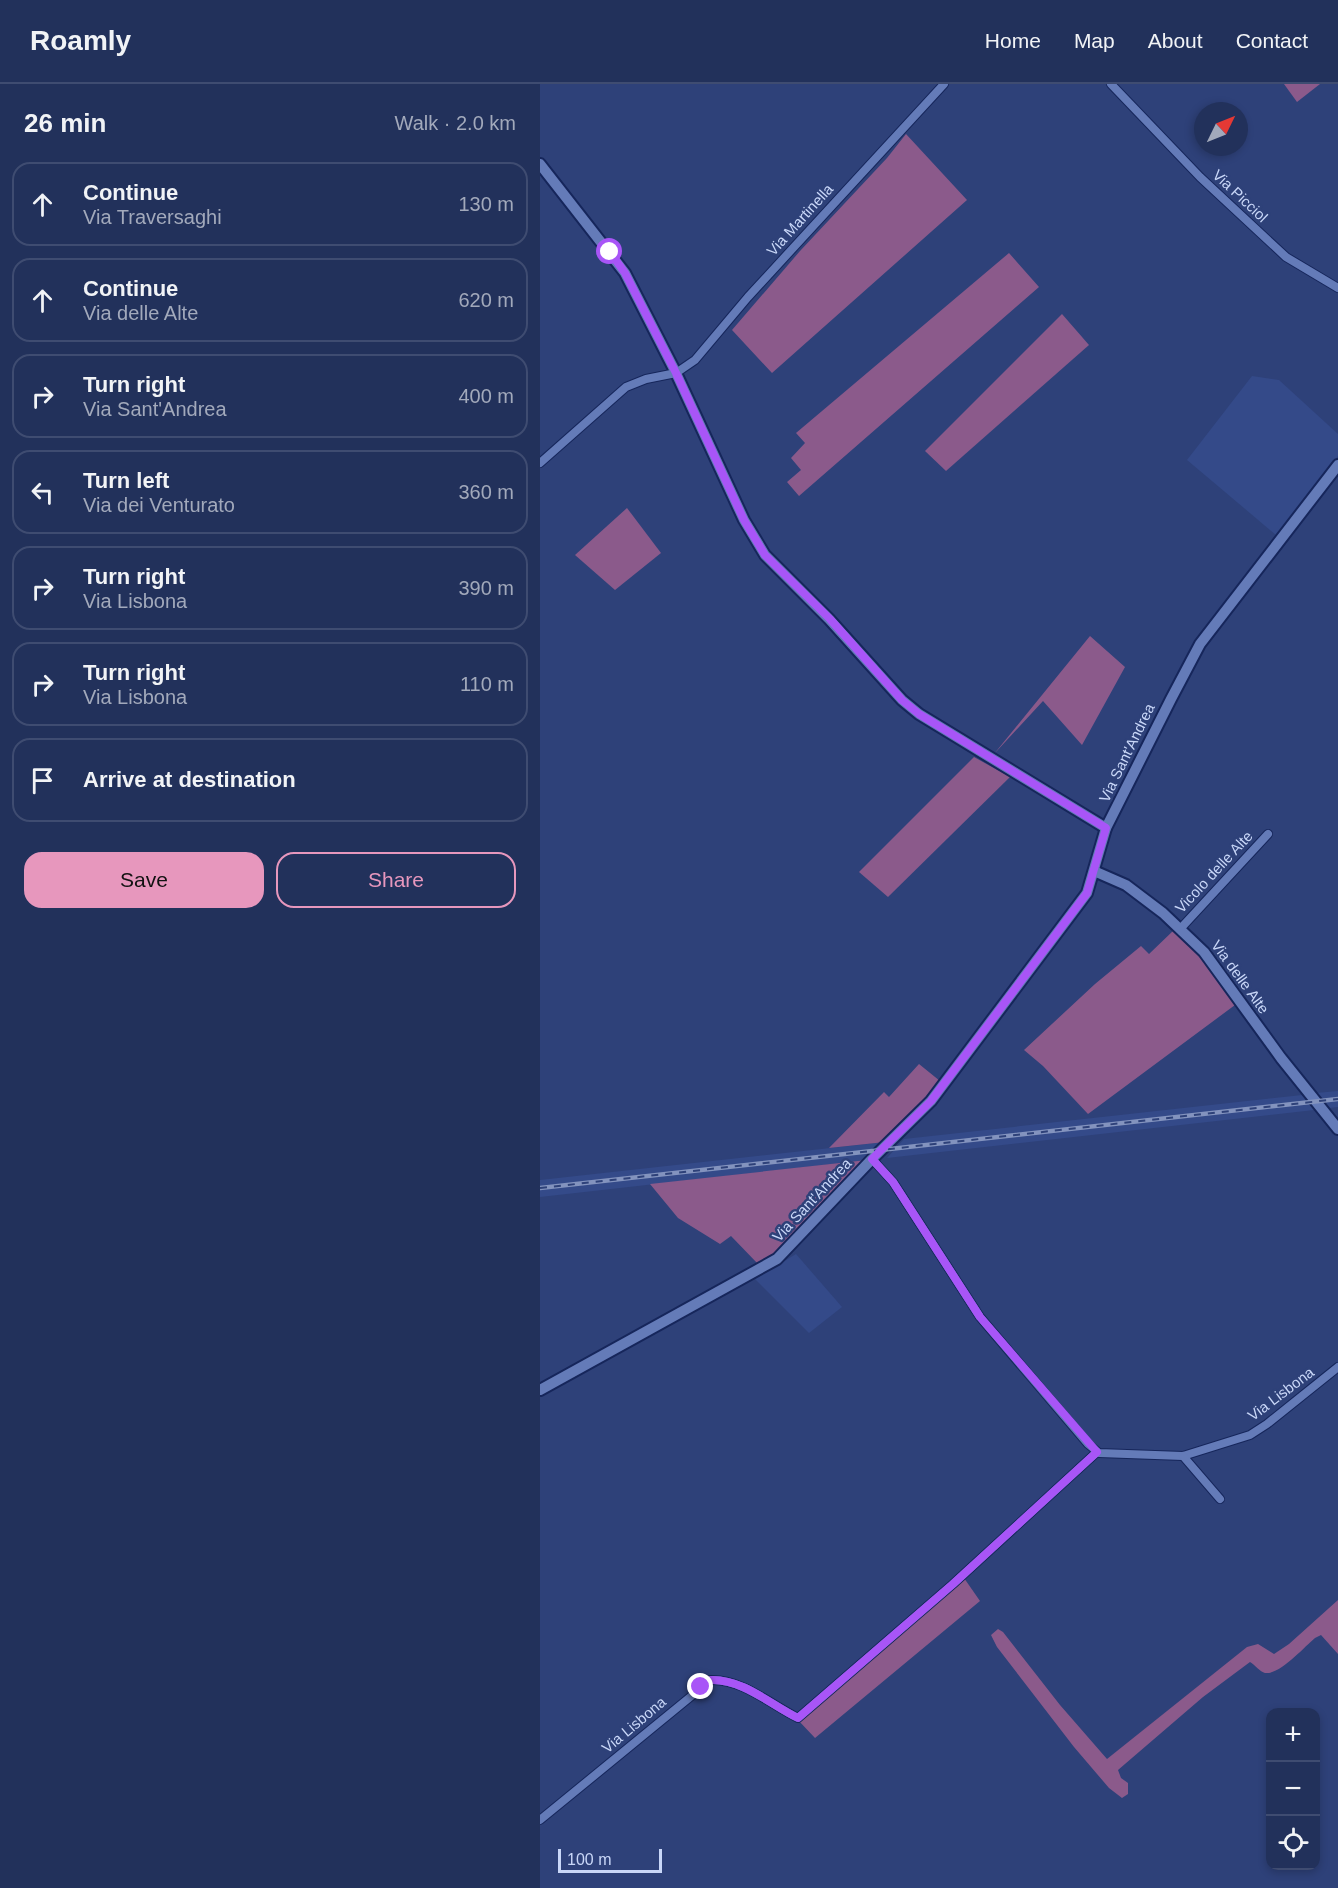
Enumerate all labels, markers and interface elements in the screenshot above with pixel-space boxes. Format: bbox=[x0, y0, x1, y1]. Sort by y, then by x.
text: Roamly bbox=[30, 25, 131, 56]
text: Home bbox=[985, 29, 1041, 52]
text: Map bbox=[1074, 29, 1115, 52]
text: About bbox=[1148, 29, 1203, 52]
text: Contact bbox=[1236, 29, 1308, 52]
north arrow bbox=[1194, 102, 1248, 156]
text: 26 min bbox=[24, 108, 106, 138]
text: Walk · 2.0 km bbox=[395, 112, 516, 134]
street label: Via Picciol bbox=[1209, 166, 1271, 225]
text: Continue bbox=[83, 180, 178, 205]
street label: Via Martinella bbox=[763, 180, 837, 259]
icon: ahead bbox=[26, 188, 59, 221]
text: 130 m bbox=[458, 193, 514, 215]
text: Via Traversaghi bbox=[83, 206, 222, 228]
route start bbox=[596, 238, 622, 264]
text: Continue bbox=[83, 276, 178, 301]
icon: ahead bbox=[26, 284, 59, 317]
text: 620 m bbox=[458, 289, 514, 311]
text: Via delle Alte bbox=[83, 302, 198, 324]
text: Turn right bbox=[83, 372, 185, 397]
icon: right bbox=[26, 380, 59, 413]
text: 400 m bbox=[458, 385, 514, 407]
text: Via Sant'Andrea bbox=[83, 398, 227, 420]
text: Turn left bbox=[83, 468, 169, 493]
icon: left bbox=[26, 476, 59, 509]
text: 360 m bbox=[458, 481, 514, 503]
text: Via dei Venturato bbox=[83, 494, 235, 516]
text: Turn right bbox=[83, 564, 185, 589]
icon: right bbox=[26, 572, 59, 605]
text: 390 m bbox=[458, 577, 514, 599]
text: Via Lisbona bbox=[83, 590, 187, 612]
text: Turn right bbox=[83, 660, 185, 685]
icon: right bbox=[26, 668, 59, 701]
text: 110 m bbox=[460, 673, 514, 695]
text: Via Lisbona bbox=[83, 686, 187, 708]
street label: Via Sant'Andrea bbox=[1095, 700, 1158, 805]
icon: arrive bbox=[26, 764, 59, 797]
text: Arrive at destination bbox=[83, 767, 296, 792]
street label: Vicolo delle Alte bbox=[1171, 827, 1256, 916]
button: Save bbox=[24, 852, 264, 908]
button: Share bbox=[276, 852, 516, 908]
street label: Via delle Alte bbox=[1208, 937, 1273, 1017]
street label: Via Sant'Andrea bbox=[769, 1154, 855, 1245]
street label: Via Lisbona bbox=[1244, 1363, 1318, 1424]
route end bbox=[687, 1673, 713, 1699]
street label: Via Lisbona bbox=[598, 1693, 670, 1756]
map controls bbox=[1266, 1708, 1320, 1870]
button: + bbox=[1266, 1708, 1320, 1762]
button: − bbox=[1266, 1762, 1320, 1816]
button: locate bbox=[1266, 1816, 1320, 1870]
scale bar bbox=[558, 1846, 662, 1874]
text: 100 m bbox=[567, 1851, 611, 1868]

